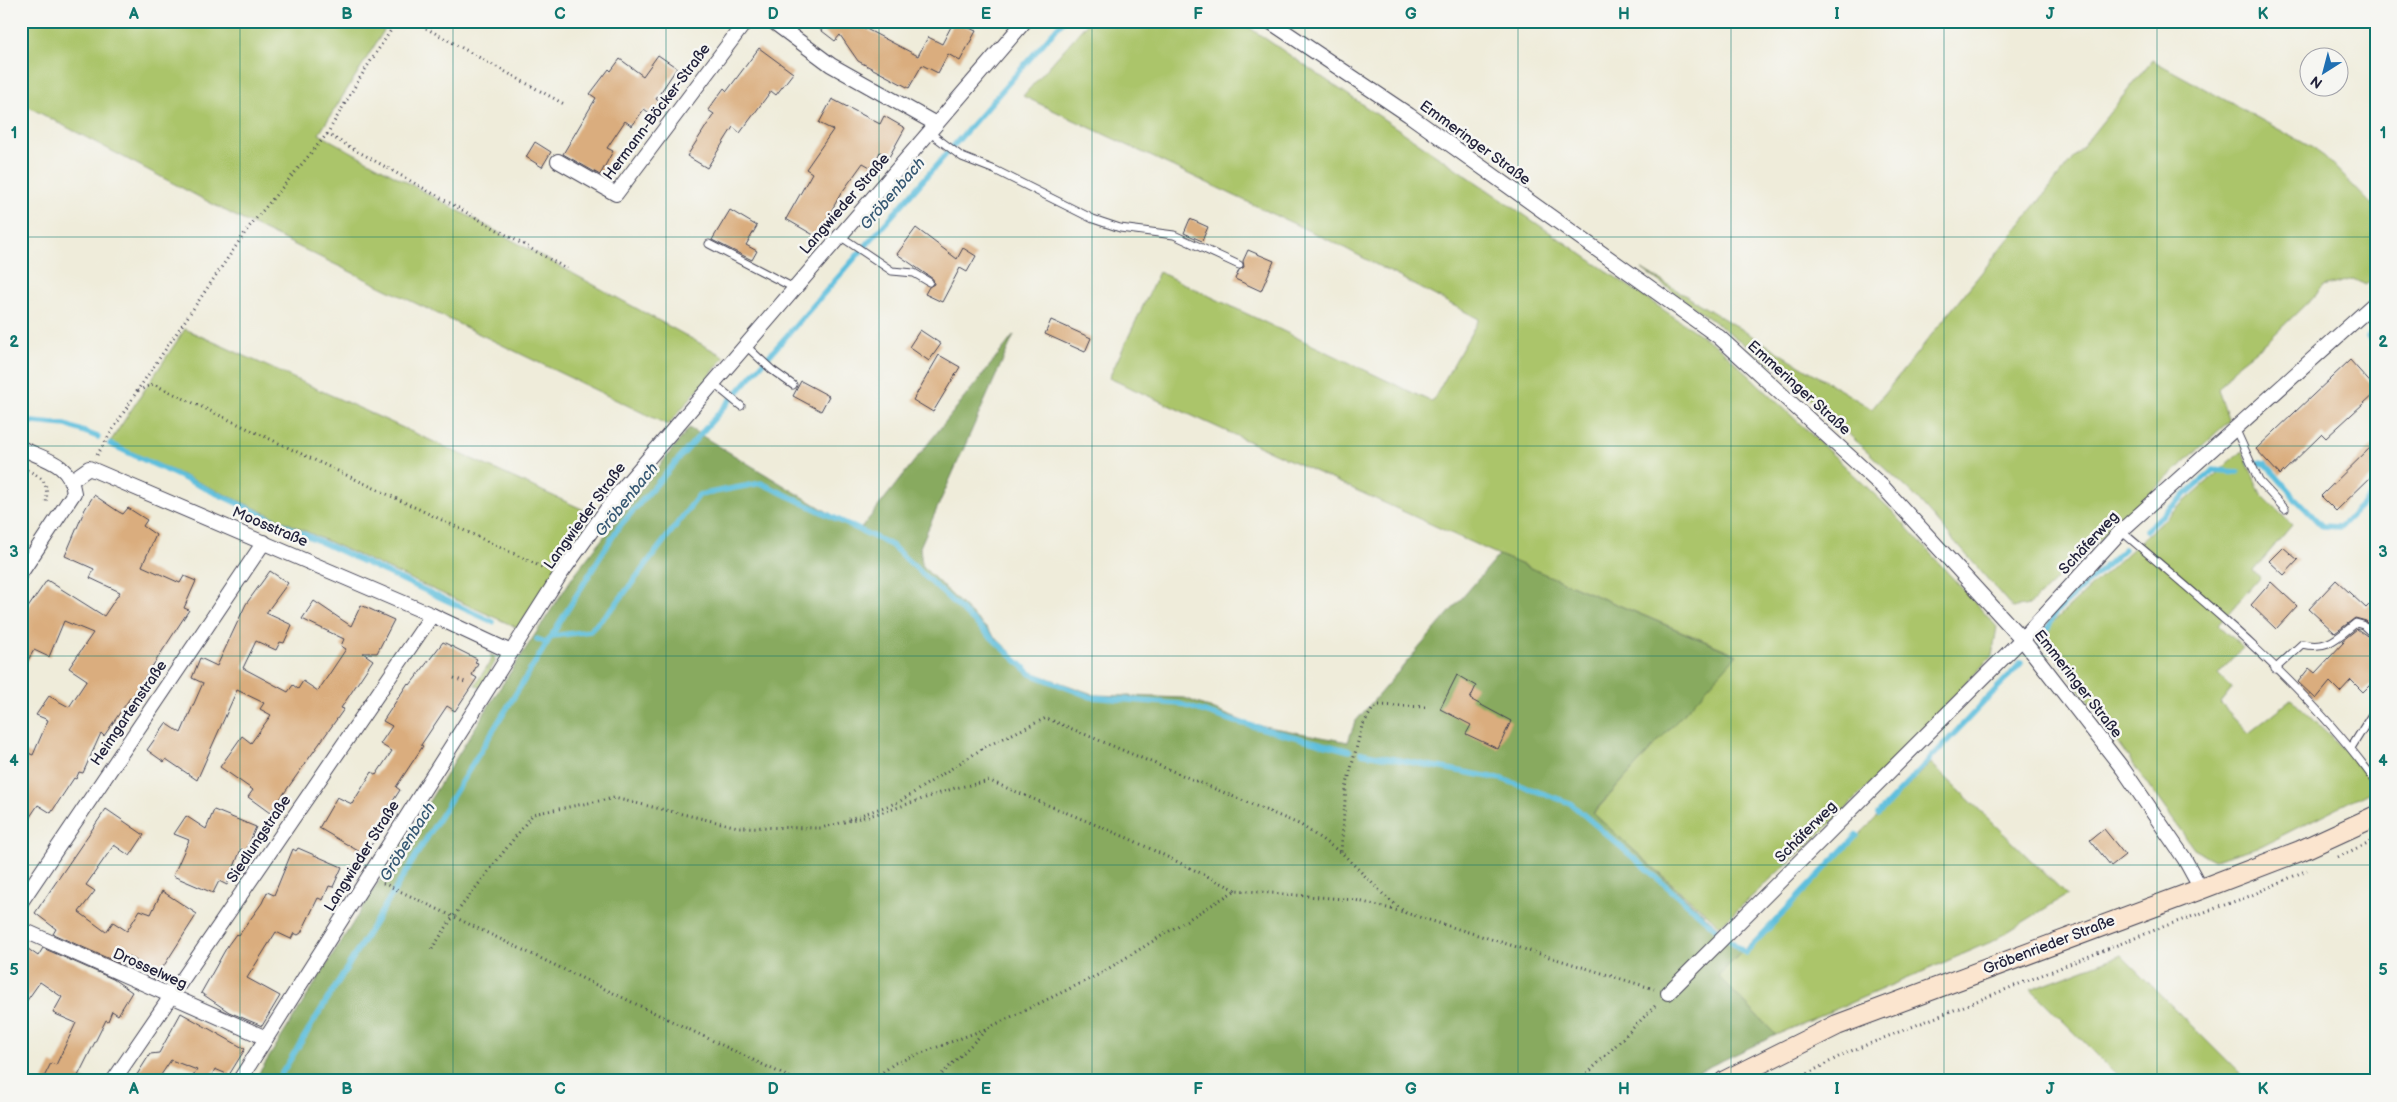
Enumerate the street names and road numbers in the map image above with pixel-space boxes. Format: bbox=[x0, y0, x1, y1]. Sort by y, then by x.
street label: Hermann-Böcker-Straße bbox=[599, 40, 715, 184]
street label: Emmeringer Straße bbox=[1416, 96, 1534, 190]
street label: Langwieder Straße bbox=[796, 150, 894, 258]
street label: Emmeringer Straße bbox=[1743, 337, 1855, 439]
street label: Langwieder Straße bbox=[540, 459, 630, 573]
street label: Moosstraße bbox=[229, 503, 311, 551]
street label: Schäferweg bbox=[2055, 507, 2123, 579]
street label: Emmeringer Straße bbox=[2030, 626, 2126, 742]
street label: Heimgartenstraße bbox=[87, 657, 171, 769]
street label: Siedlungstraße bbox=[223, 791, 295, 887]
street label: Langwieder Straße bbox=[320, 797, 404, 915]
street label: Schäferweg bbox=[1771, 797, 1841, 867]
street label: Gröbenrieder Straße bbox=[1980, 911, 2118, 979]
street label: Drosselweg bbox=[110, 944, 190, 994]

